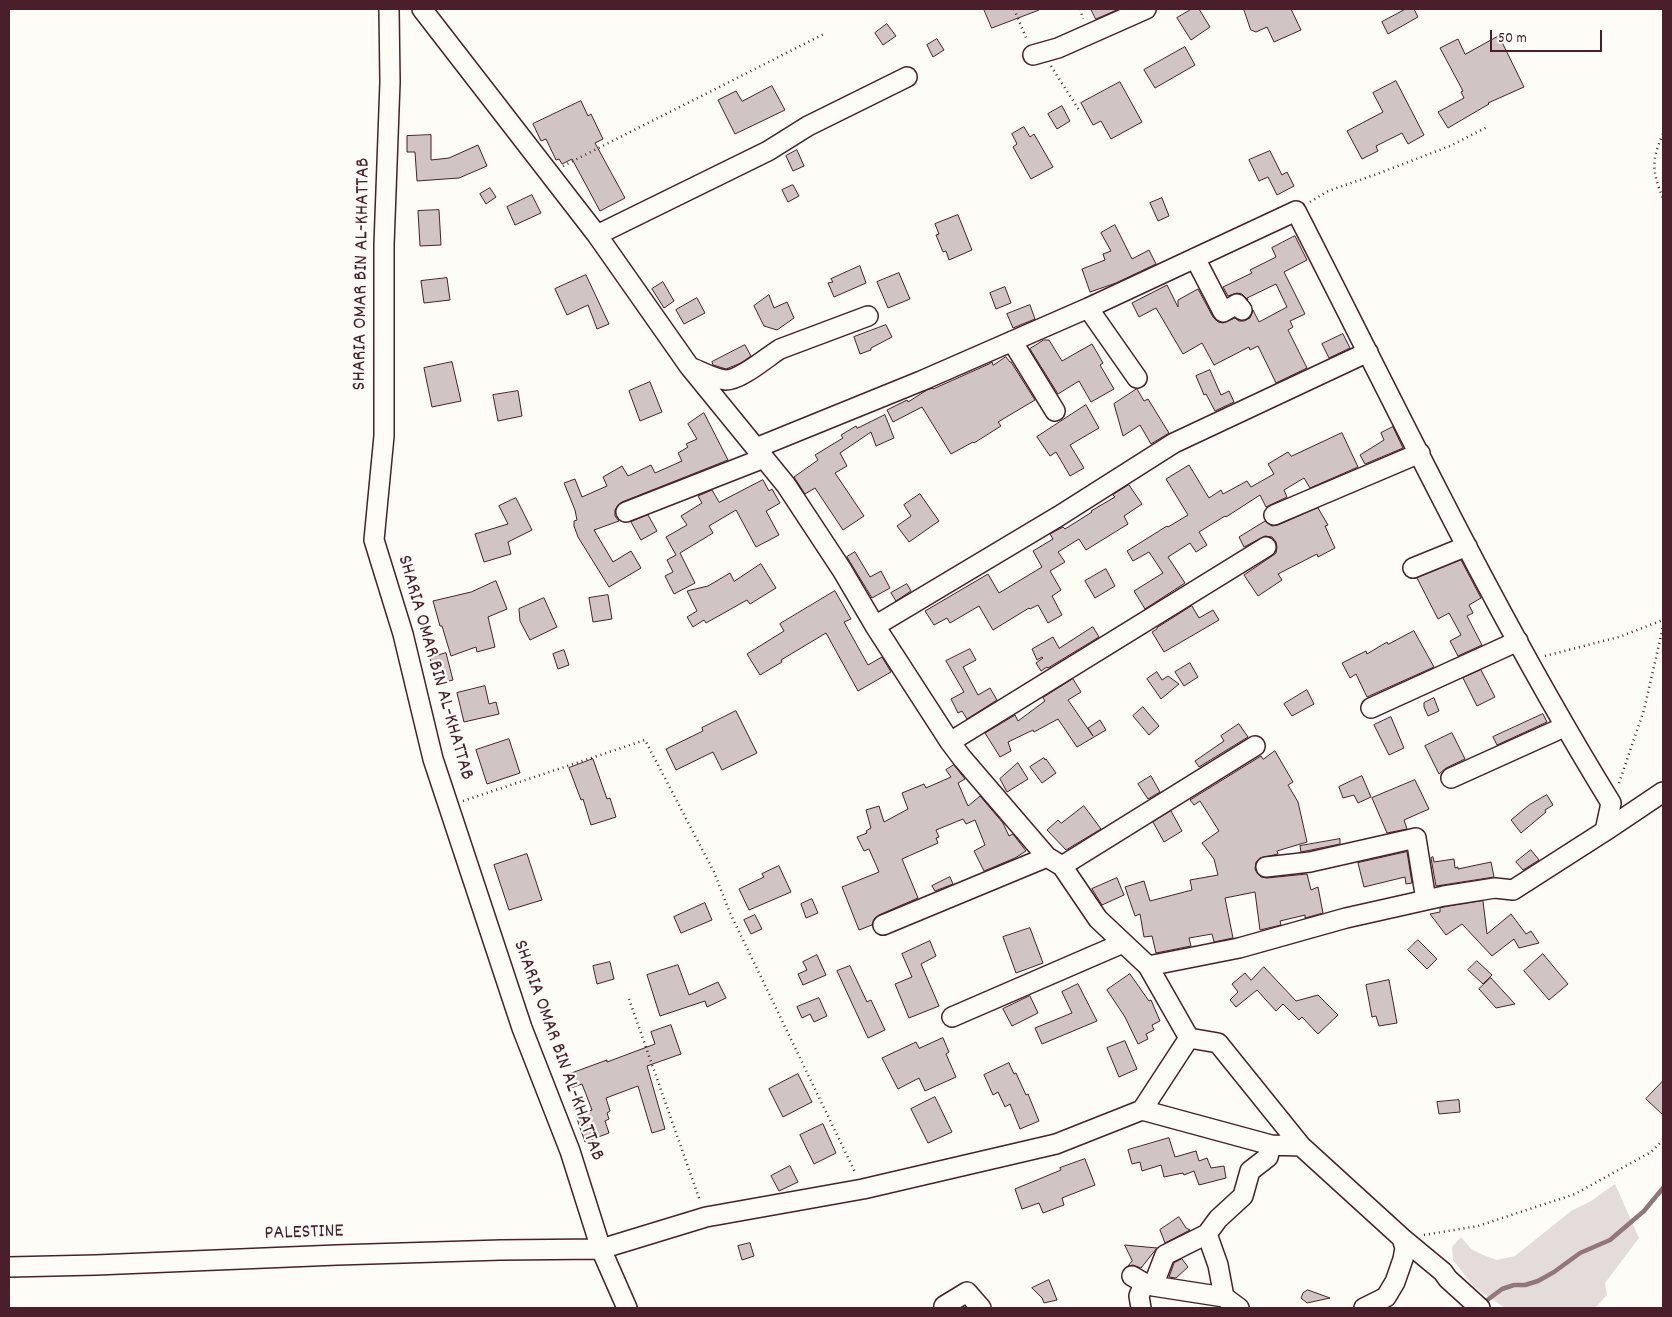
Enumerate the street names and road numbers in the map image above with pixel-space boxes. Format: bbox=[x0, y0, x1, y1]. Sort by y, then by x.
street label: SHARIA OMAR BIN AL-KHATTAB bbox=[349, 157, 377, 391]
street label: SHARIA OMAR BIN AL-KHATTAB bbox=[390, 553, 478, 783]
street label: SHARIA OMAR BIN AL-KHATTAB bbox=[506, 938, 608, 1164]
street label: PALESTINE bbox=[264, 1221, 344, 1247]

